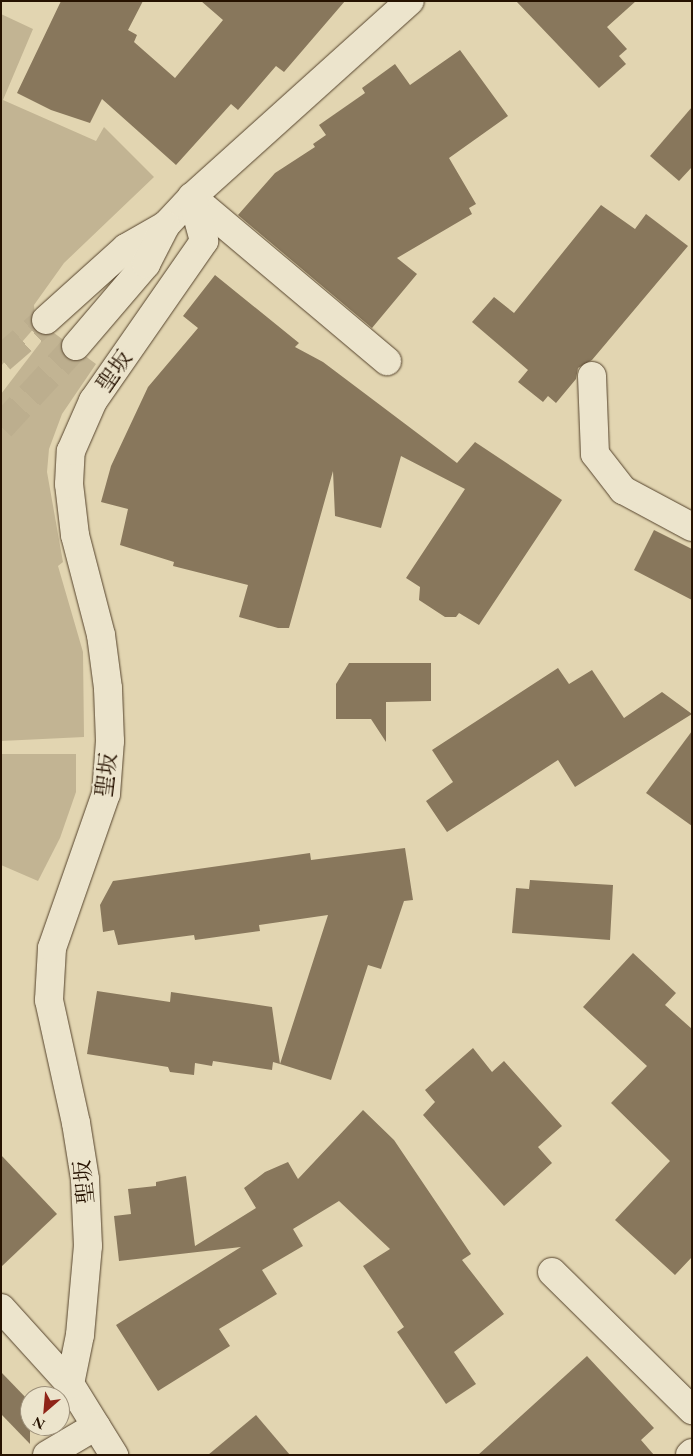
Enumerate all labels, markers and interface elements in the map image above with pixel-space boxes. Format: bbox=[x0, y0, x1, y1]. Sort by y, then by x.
street label: 聖坂 bbox=[91, 345, 137, 397]
street label: 聖坂 bbox=[90, 752, 122, 798]
street label: 聖坂 bbox=[69, 1159, 99, 1205]
north arrow bbox=[20, 1386, 70, 1436]
text: N bbox=[30, 1413, 48, 1434]

